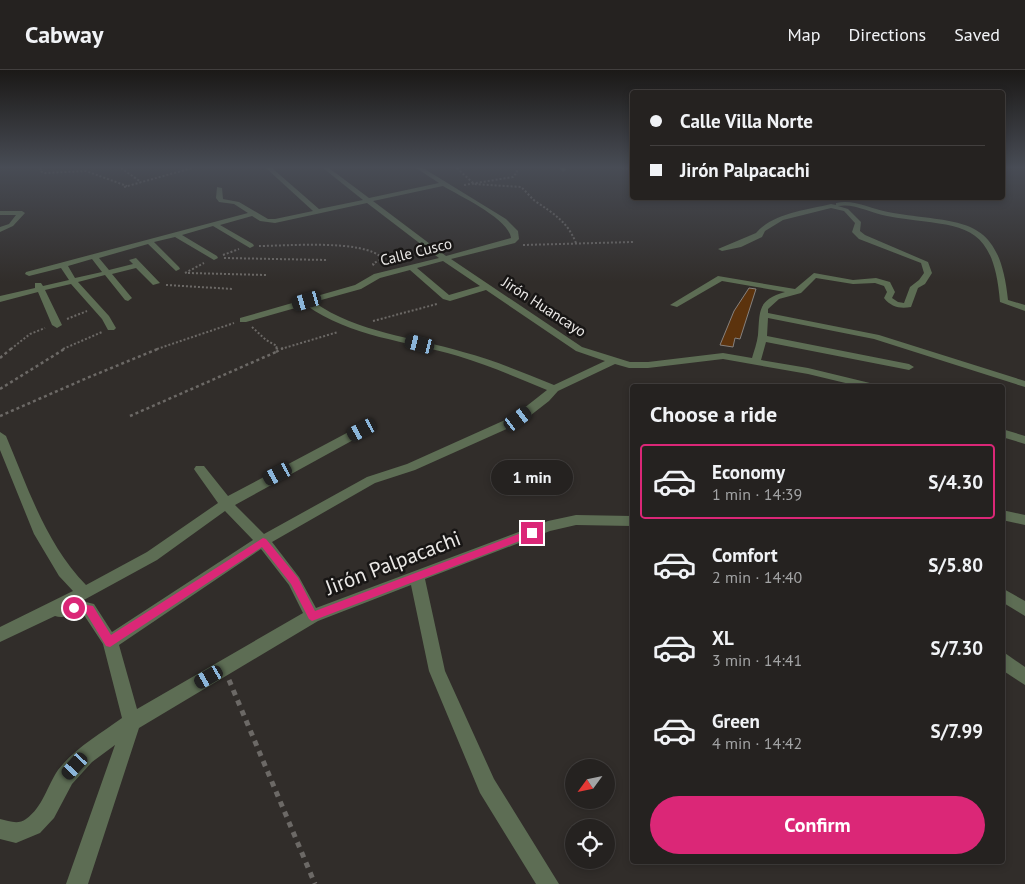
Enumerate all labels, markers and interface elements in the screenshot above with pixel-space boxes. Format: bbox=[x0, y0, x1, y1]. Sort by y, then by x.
text: Cabway bbox=[25, 19, 103, 50]
text: Map bbox=[788, 23, 820, 46]
text: Directions bbox=[848, 23, 926, 46]
text: Saved bbox=[954, 23, 1000, 46]
text: Calle Villa Norte bbox=[680, 109, 813, 133]
text: Jirón Palpacachi bbox=[680, 158, 810, 182]
street label: Calle Cusco bbox=[378, 233, 454, 270]
street label: Jirón Huancayo bbox=[498, 272, 590, 341]
car bbox=[290, 290, 323, 312]
car bbox=[403, 333, 436, 355]
text: Choose a ride bbox=[650, 400, 777, 428]
car bbox=[501, 404, 534, 434]
car bbox=[345, 416, 378, 444]
icon: car bbox=[652, 459, 697, 504]
car bbox=[261, 460, 294, 488]
callout: 1 min bbox=[491, 460, 573, 496]
text: Economy bbox=[712, 460, 785, 484]
text: 1 min bbox=[512, 467, 552, 487]
text: S/4.30 bbox=[928, 470, 983, 494]
text: 1 min · 14:39 bbox=[712, 484, 802, 504]
route end bbox=[521, 522, 543, 544]
street label: Jirón Palpacachi bbox=[320, 524, 464, 601]
icon: car bbox=[652, 542, 697, 587]
text: Comfort bbox=[712, 543, 778, 567]
text: S/5.80 bbox=[928, 553, 983, 577]
text: 2 min · 14:40 bbox=[712, 567, 802, 587]
route start bbox=[63, 597, 85, 619]
icon: car bbox=[652, 625, 697, 670]
text: XL bbox=[712, 626, 734, 650]
text: S/7.30 bbox=[930, 636, 983, 660]
text: 3 min · 14:41 bbox=[712, 650, 802, 670]
car bbox=[192, 663, 225, 691]
icon: car bbox=[652, 708, 697, 753]
text: Green bbox=[712, 709, 760, 733]
text: S/7.99 bbox=[930, 719, 983, 743]
text: 4 min · 14:42 bbox=[712, 733, 802, 753]
car bbox=[59, 750, 90, 782]
north arrow bbox=[565, 759, 615, 809]
map controls bbox=[565, 759, 615, 869]
button: Confirm bbox=[650, 796, 985, 854]
button: locate bbox=[565, 819, 615, 869]

